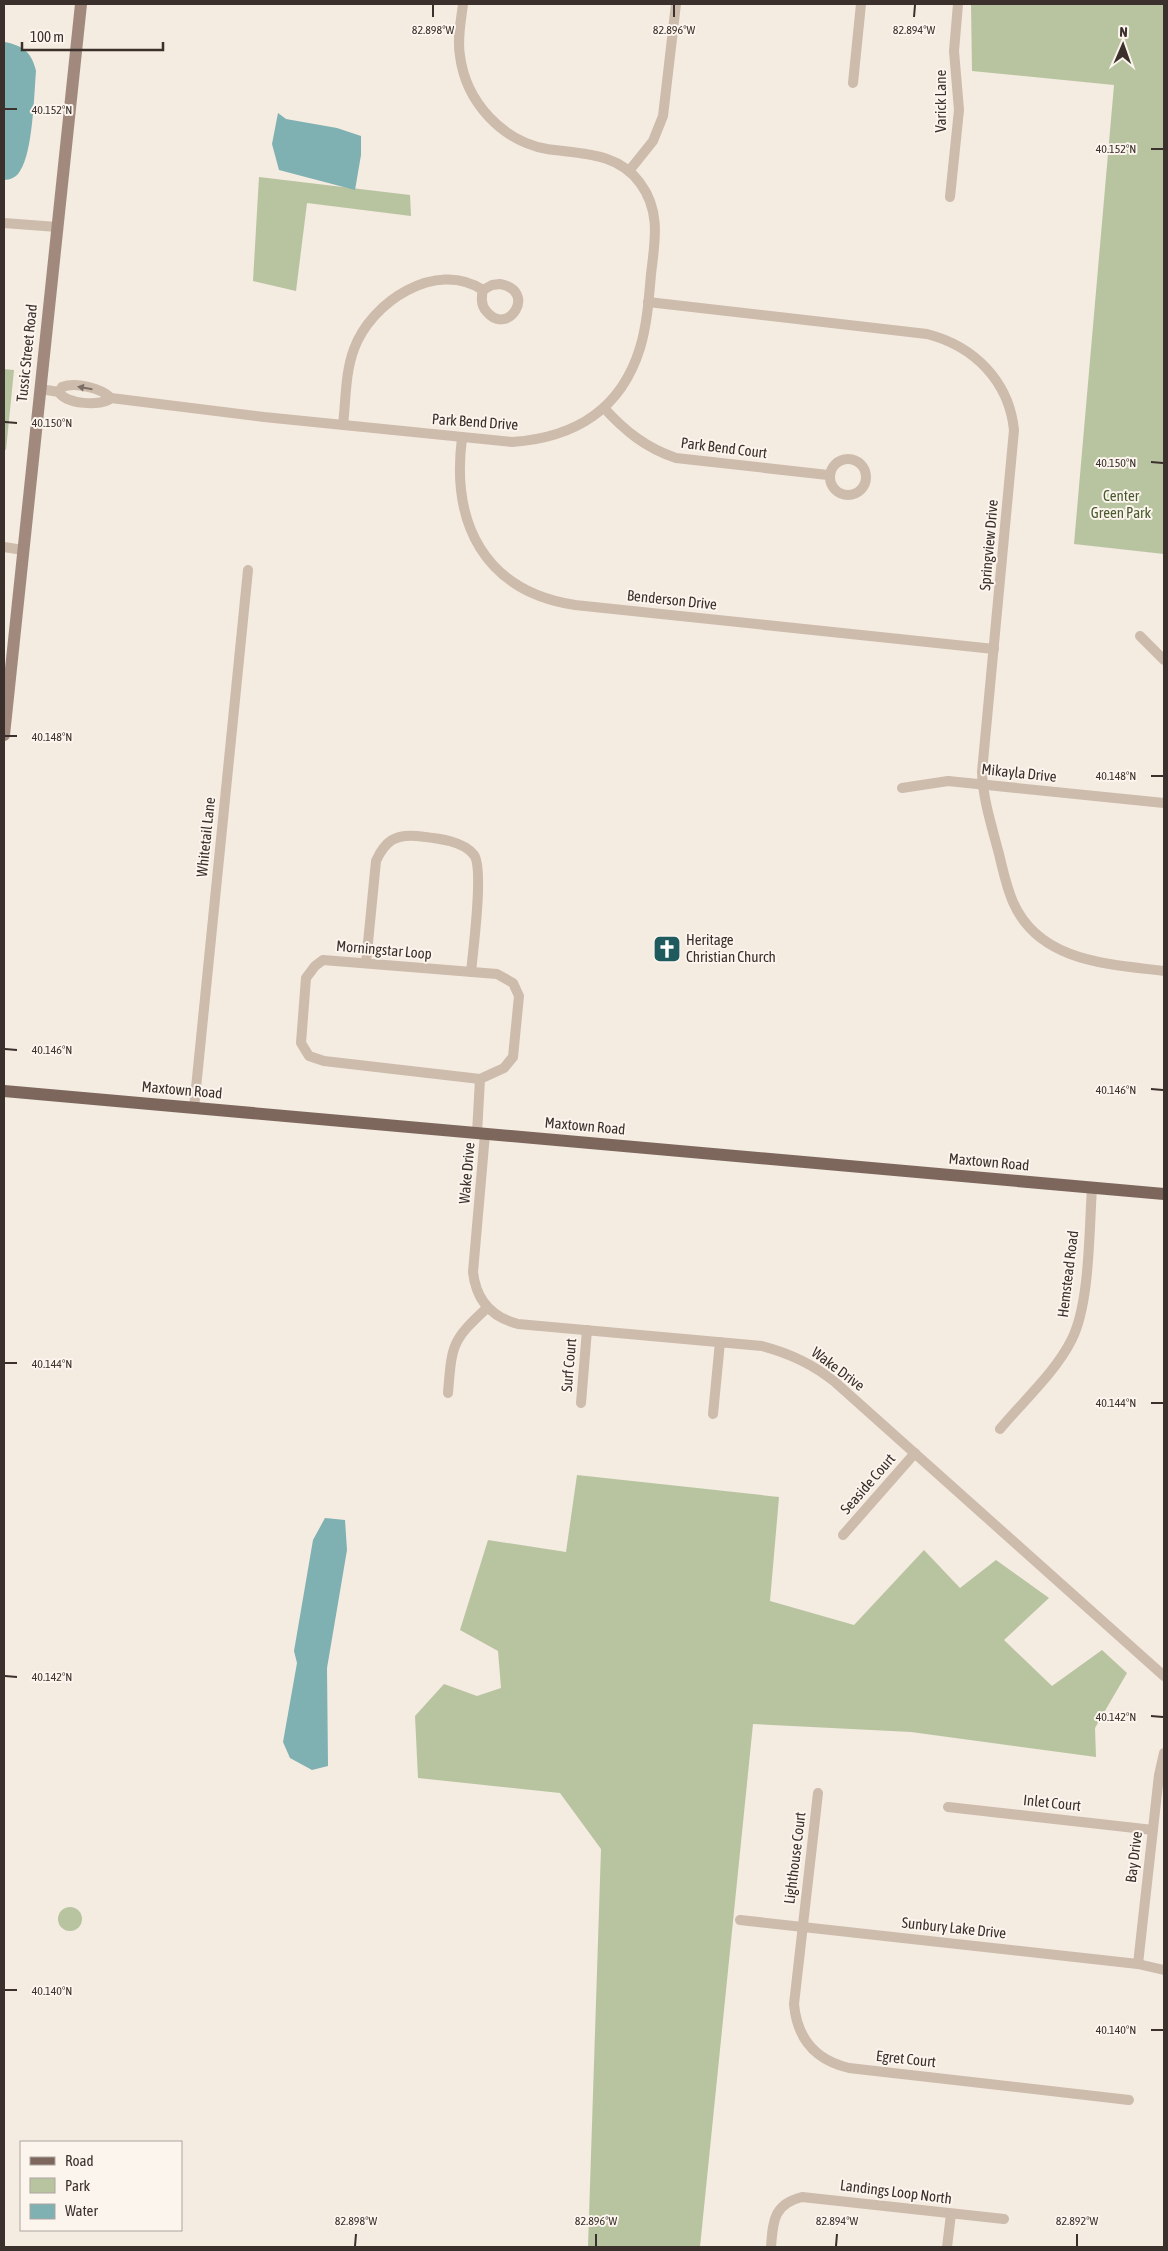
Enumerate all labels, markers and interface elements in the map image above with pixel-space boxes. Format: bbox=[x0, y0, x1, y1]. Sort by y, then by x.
scale bar bbox=[22, 20, 164, 52]
north arrow bbox=[1098, 20, 1148, 70]
text: 82.898°W bbox=[412, 23, 454, 37]
text: 82.896°W bbox=[653, 23, 695, 37]
text: 82.894°W bbox=[893, 23, 935, 37]
text: N bbox=[1119, 24, 1128, 40]
text: 100 m bbox=[30, 28, 64, 45]
street label: Varick Lane bbox=[932, 69, 949, 132]
text: 40.152°N bbox=[32, 103, 72, 117]
text: 40.152°N bbox=[1096, 142, 1136, 156]
street label: Tussic Street Road bbox=[13, 303, 40, 403]
one-way arrow bbox=[77, 383, 93, 391]
street label: Park Bend Drive bbox=[431, 410, 519, 433]
text: 40.150°N bbox=[32, 416, 72, 430]
street label: Park Bend Court bbox=[680, 434, 768, 461]
text: 40.150°N bbox=[1096, 456, 1136, 470]
park label: Center Green Park bbox=[1091, 487, 1152, 521]
street label: Springview Drive bbox=[976, 498, 1001, 591]
street label: Benderson Drive bbox=[626, 586, 718, 613]
text: 40.148°N bbox=[32, 730, 72, 744]
street label: Mikayla Drive bbox=[981, 760, 1058, 785]
text: 40.148°N bbox=[1096, 769, 1136, 783]
street label: Whitetail Lane bbox=[193, 796, 218, 878]
place label: Heritage Christian Church bbox=[686, 931, 776, 965]
church icon: Heritage Christian Church bbox=[652, 934, 682, 964]
street label: Morningstar Loop bbox=[335, 937, 433, 962]
text: 40.146°N bbox=[32, 1043, 72, 1057]
street label: Maxtown Road bbox=[141, 1078, 223, 1102]
text: 40.146°N bbox=[1096, 1083, 1136, 1097]
street label: Maxtown Road bbox=[544, 1114, 626, 1138]
street label: Wake Drive bbox=[455, 1141, 478, 1204]
street label: Maxtown Road bbox=[948, 1150, 1030, 1174]
street label: Hemstead Road bbox=[1054, 1230, 1081, 1318]
street label: Surf Court bbox=[558, 1337, 579, 1392]
street label: Wake Drive bbox=[809, 1343, 868, 1394]
text: 40.144°N bbox=[32, 1357, 72, 1371]
text: 40.144°N bbox=[1096, 1396, 1136, 1410]
street label: Seaside Court bbox=[837, 1450, 898, 1517]
text: 40.142°N bbox=[32, 1670, 72, 1684]
text: 40.142°N bbox=[1096, 1710, 1136, 1724]
street label: Inlet Court bbox=[1022, 1791, 1082, 1814]
street label: Lighthouse Court bbox=[780, 1811, 809, 1905]
street label: Bay Drive bbox=[1122, 1830, 1145, 1884]
street label: Sunbury Lake Drive bbox=[901, 1914, 1007, 1941]
text: 40.140°N bbox=[32, 1984, 72, 1998]
text: 40.140°N bbox=[1096, 2023, 1136, 2037]
street label: Egret Court bbox=[875, 2047, 937, 2070]
legend bbox=[20, 2141, 182, 2231]
text: Road bbox=[65, 2152, 94, 2169]
street label: Landings Loop North bbox=[839, 2176, 953, 2207]
text: Park bbox=[65, 2177, 90, 2194]
text: Water bbox=[65, 2202, 98, 2219]
text: 82.898°W bbox=[335, 2214, 377, 2228]
text: 82.896°W bbox=[575, 2214, 617, 2228]
text: 82.894°W bbox=[816, 2214, 858, 2228]
text: 82.892°W bbox=[1056, 2214, 1098, 2228]

